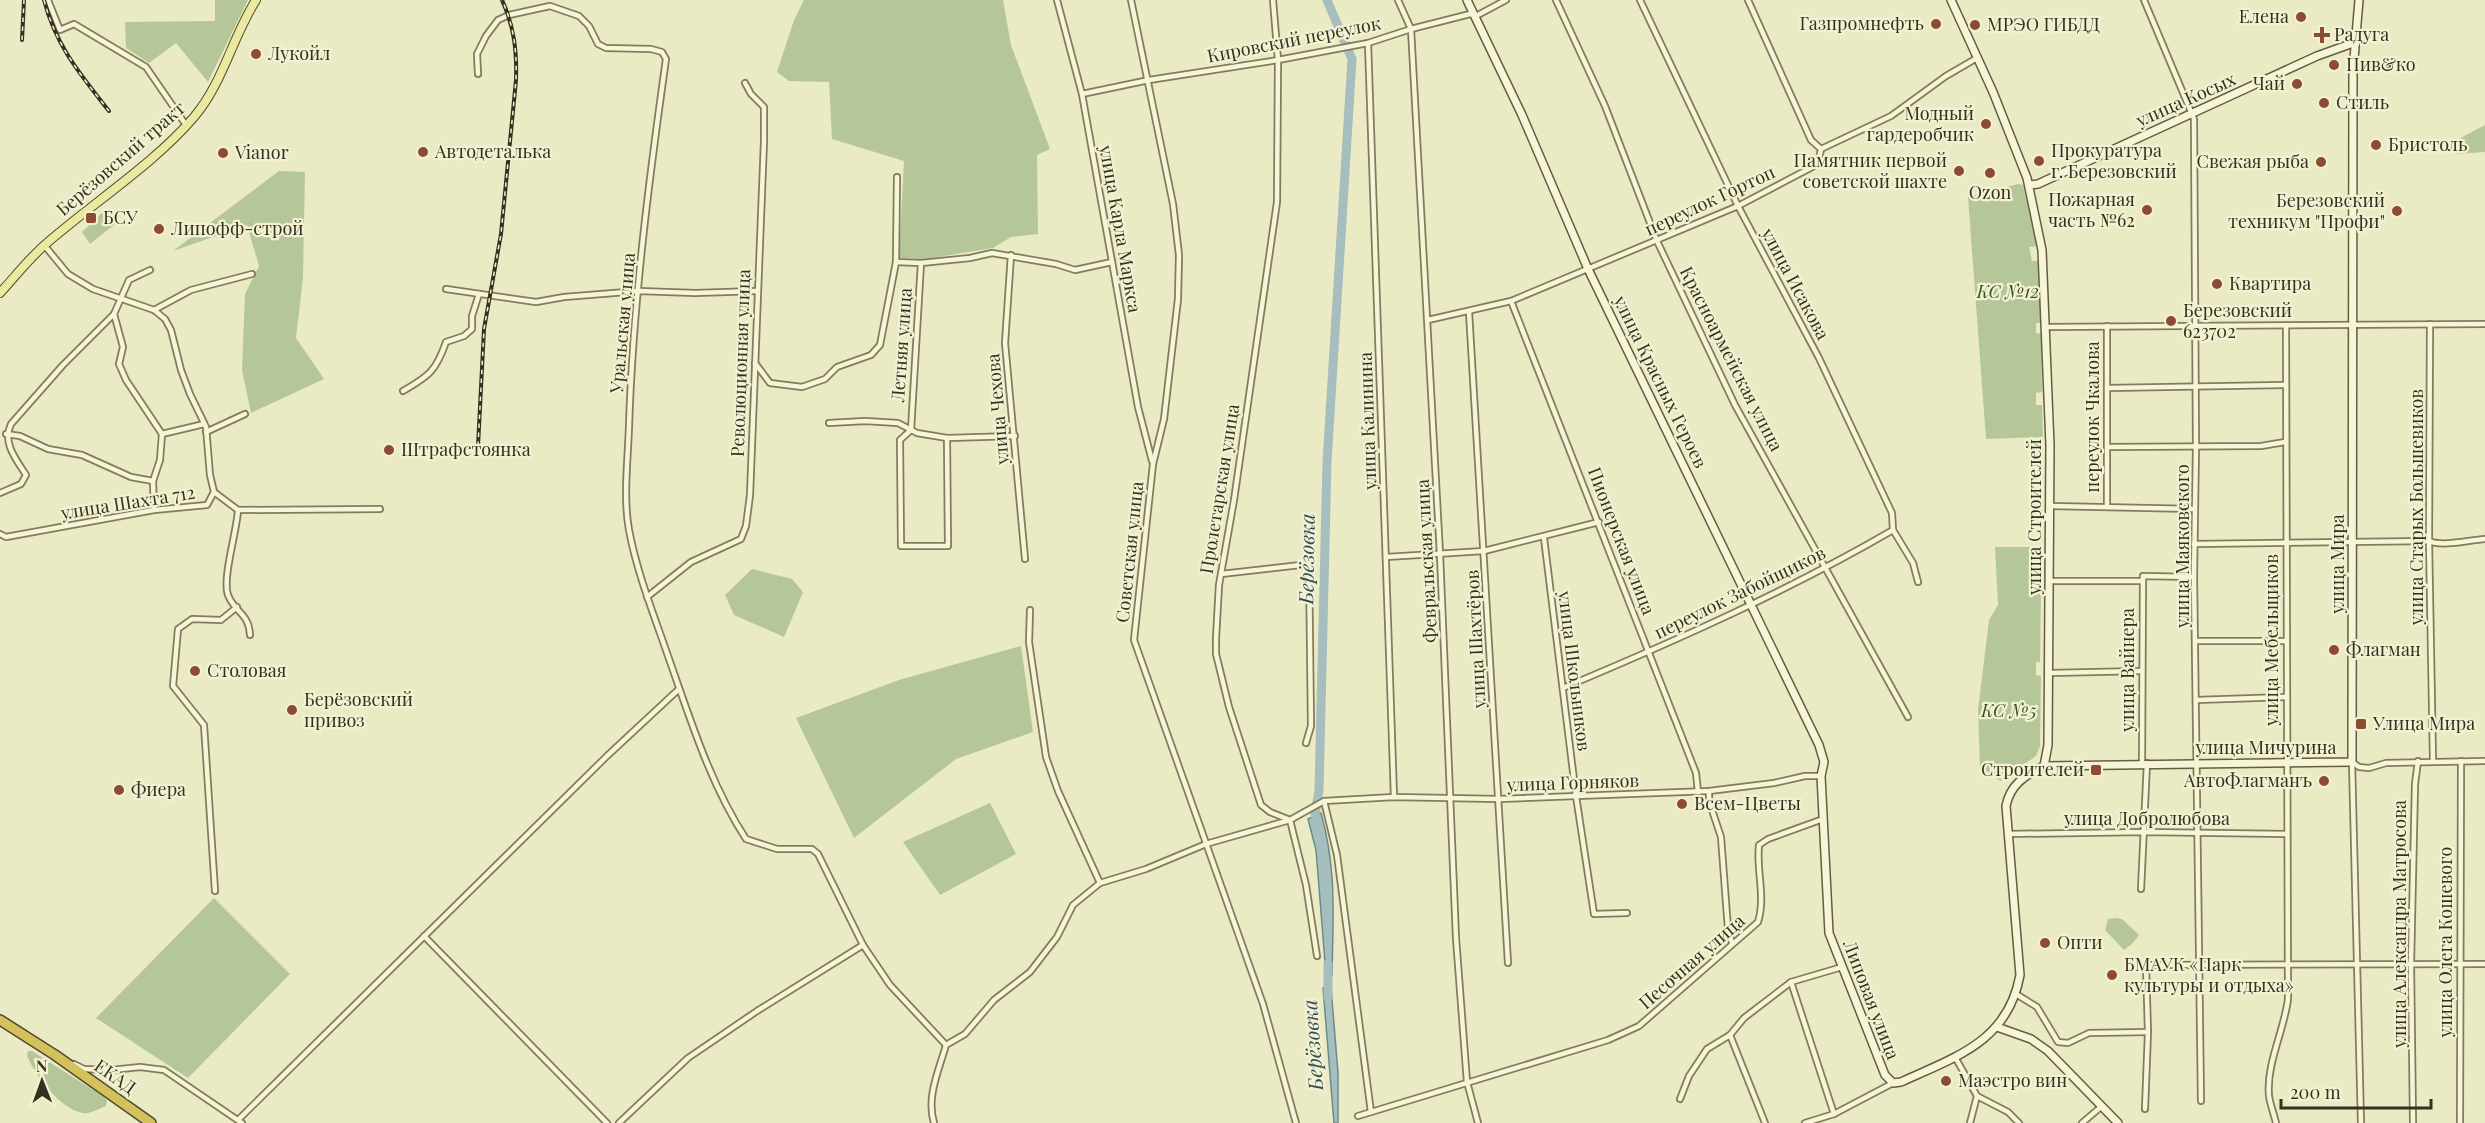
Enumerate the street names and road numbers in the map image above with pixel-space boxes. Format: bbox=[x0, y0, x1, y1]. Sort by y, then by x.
street label: Кировский переулок bbox=[1205, 10, 1383, 68]
street label: улица Косых bbox=[2131, 66, 2240, 132]
street label: Берёзовский тракт bbox=[51, 96, 190, 221]
street label: улица Карла Маркса bbox=[1094, 142, 1148, 315]
street label: переулок Гортоп bbox=[1640, 159, 1779, 241]
street label: улица Исакова bbox=[1756, 223, 1835, 344]
street label: Уральская улица bbox=[604, 252, 640, 395]
street label: Красноармейская улица bbox=[1675, 262, 1789, 455]
street label: Революционная улица bbox=[725, 269, 755, 457]
street label: Летняя улица bbox=[885, 287, 917, 404]
street label: улица Красных Героев bbox=[1608, 291, 1713, 472]
street label: переулок Чкалова bbox=[2080, 341, 2104, 493]
street label: улица Калинина bbox=[1353, 352, 1381, 491]
street label: улица Чехова bbox=[980, 353, 1014, 467]
street label: улица Старых Большевиков bbox=[2404, 389, 2428, 626]
street label: Пролетарская улица bbox=[1194, 402, 1244, 576]
street label: улица Строителей bbox=[2022, 439, 2046, 596]
street label: Пионерская улица bbox=[1583, 463, 1661, 618]
street label: улица Маяковского bbox=[2170, 464, 2194, 629]
street label: Февральская улица bbox=[1410, 479, 1442, 644]
street label: улица Шахта 712 bbox=[58, 480, 197, 525]
street label: Советская улица bbox=[1110, 480, 1148, 624]
street label: улица Мира bbox=[2325, 514, 2349, 615]
street label: переулок Забойщиков bbox=[1650, 540, 1829, 644]
street label: улица Мебельщиков bbox=[2259, 554, 2283, 727]
street label: улица Шахтёров bbox=[1459, 569, 1491, 710]
street label: улица Школьников bbox=[1553, 588, 1597, 753]
street label: улица Вайнера bbox=[2115, 608, 2139, 733]
street label: улица Мичурина bbox=[2195, 735, 2337, 759]
street label: улица Горняков bbox=[1505, 768, 1640, 796]
street label: улица Александра Матросова bbox=[2387, 800, 2411, 1049]
street label: улица Добролюбова bbox=[2063, 806, 2230, 830]
street label: улица Олега Кошевого bbox=[2433, 846, 2457, 1038]
street label: Песочная улица bbox=[1633, 908, 1750, 1014]
street label: Липовая улица bbox=[1838, 936, 1906, 1063]
street label: ЕКАД bbox=[90, 1053, 141, 1099]

